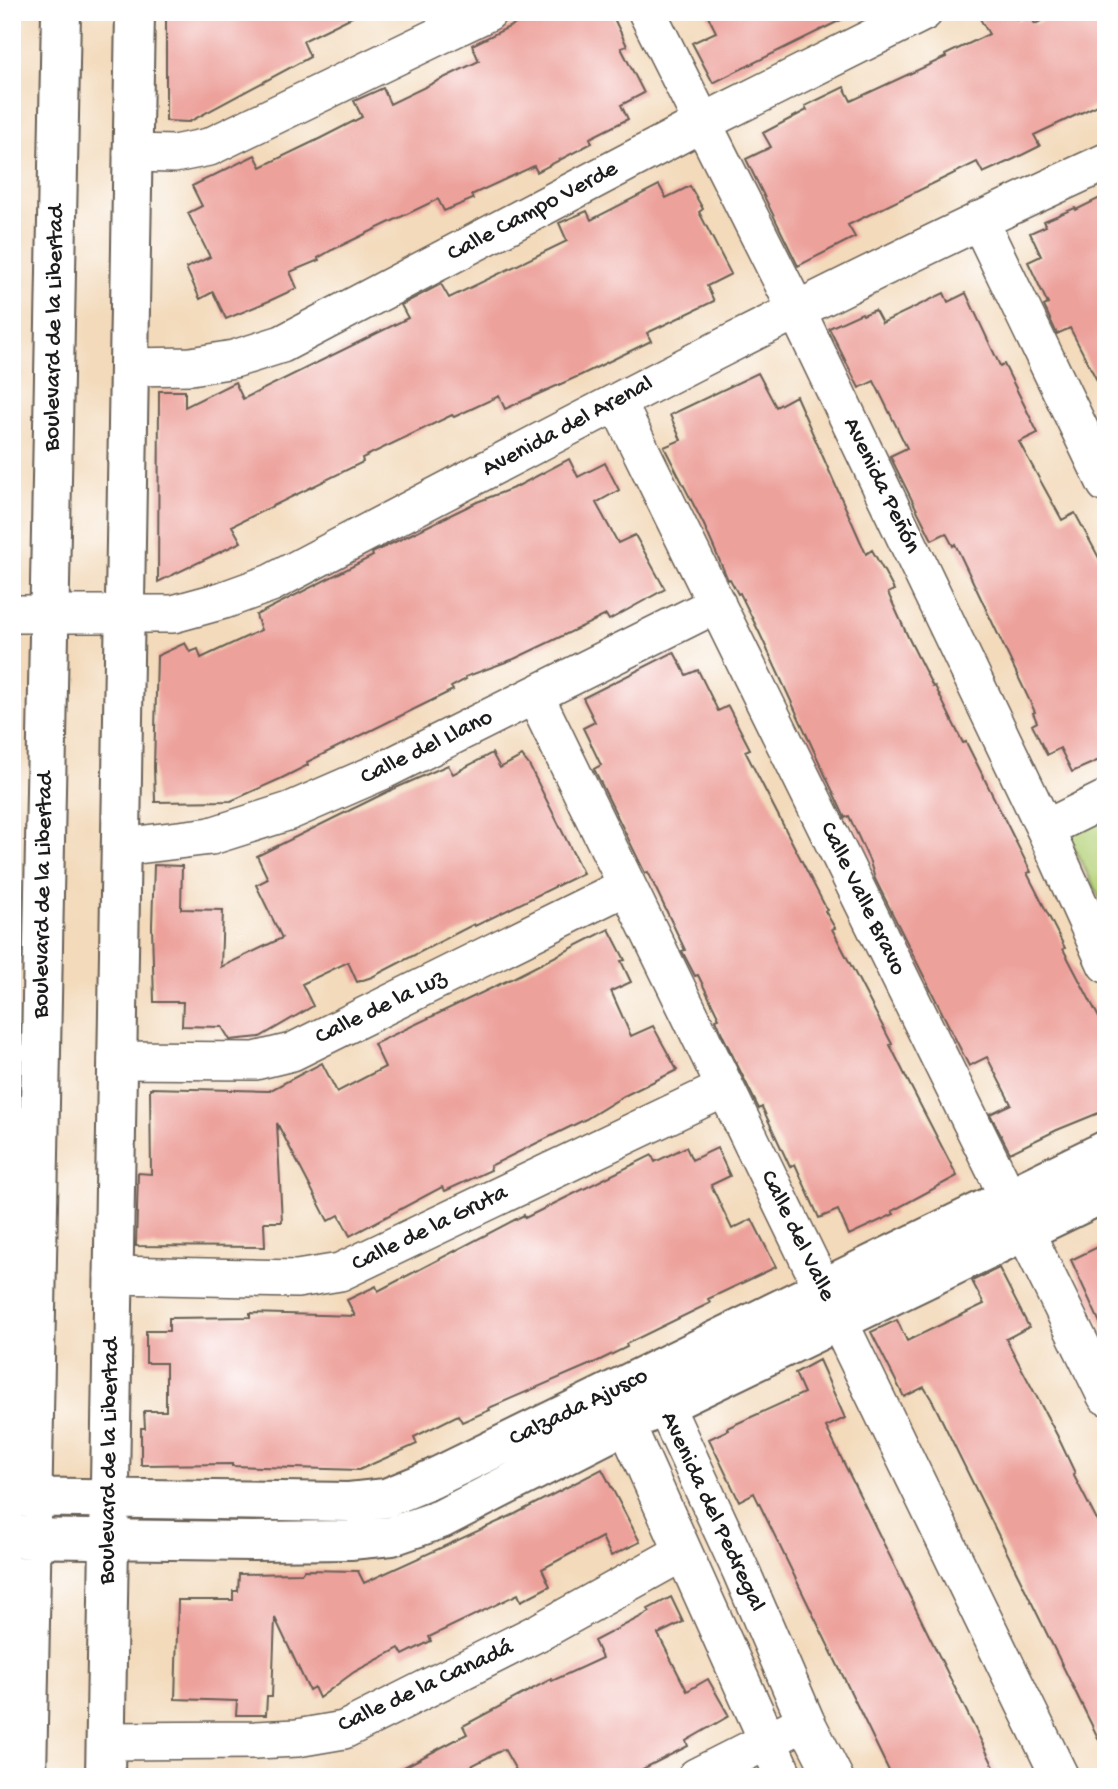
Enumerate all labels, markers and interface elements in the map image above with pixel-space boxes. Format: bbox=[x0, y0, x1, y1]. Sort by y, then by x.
street label: Calle Campo Verde bbox=[443, 155, 624, 269]
street label: Boulevard de la Libertad bbox=[38, 202, 72, 453]
street label: Avenida del Arenal bbox=[478, 370, 658, 484]
street label: Avenida Peñón bbox=[836, 413, 927, 559]
street label: Calle del Llano bbox=[356, 703, 498, 793]
street label: Boulevard de la Libertad bbox=[27, 769, 61, 1020]
street label: Calle Valle Bravo bbox=[812, 817, 912, 981]
street label: Calle de la Luz bbox=[311, 963, 452, 1052]
street label: Calle del Valle bbox=[753, 1166, 841, 1307]
street label: Calle de la Gruta bbox=[348, 1179, 513, 1279]
street label: Boulevard de la Libertad bbox=[93, 1335, 127, 1586]
street label: Calzada Ajusco bbox=[505, 1362, 653, 1454]
street label: Avenida del Pedregal bbox=[653, 1408, 771, 1616]
street label: Calle de la Canadá bbox=[334, 1633, 519, 1740]

